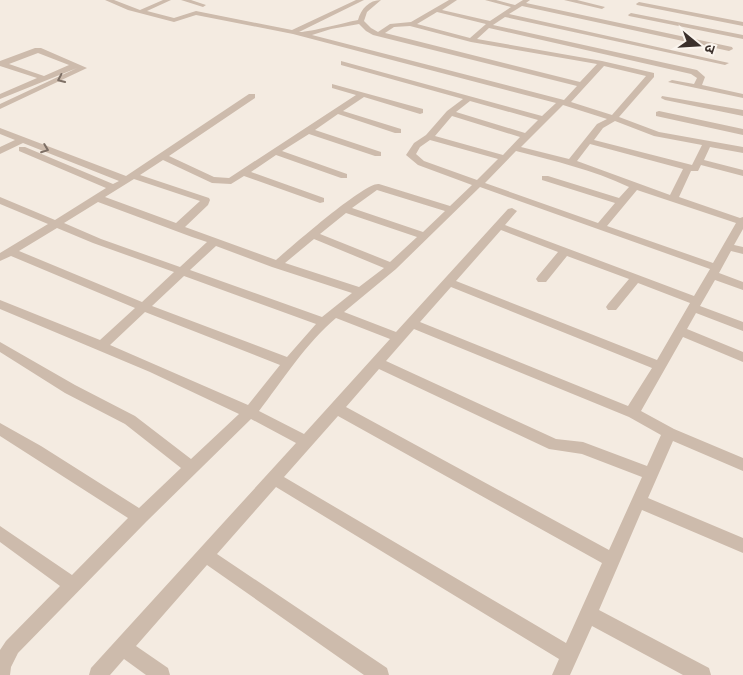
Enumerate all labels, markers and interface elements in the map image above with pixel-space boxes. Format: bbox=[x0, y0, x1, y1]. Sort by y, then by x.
north arrow bbox=[673, 20, 723, 70]
text: उ bbox=[701, 43, 719, 56]
one-way arrow bbox=[57, 73, 66, 84]
one-way arrow bbox=[41, 143, 49, 153]

